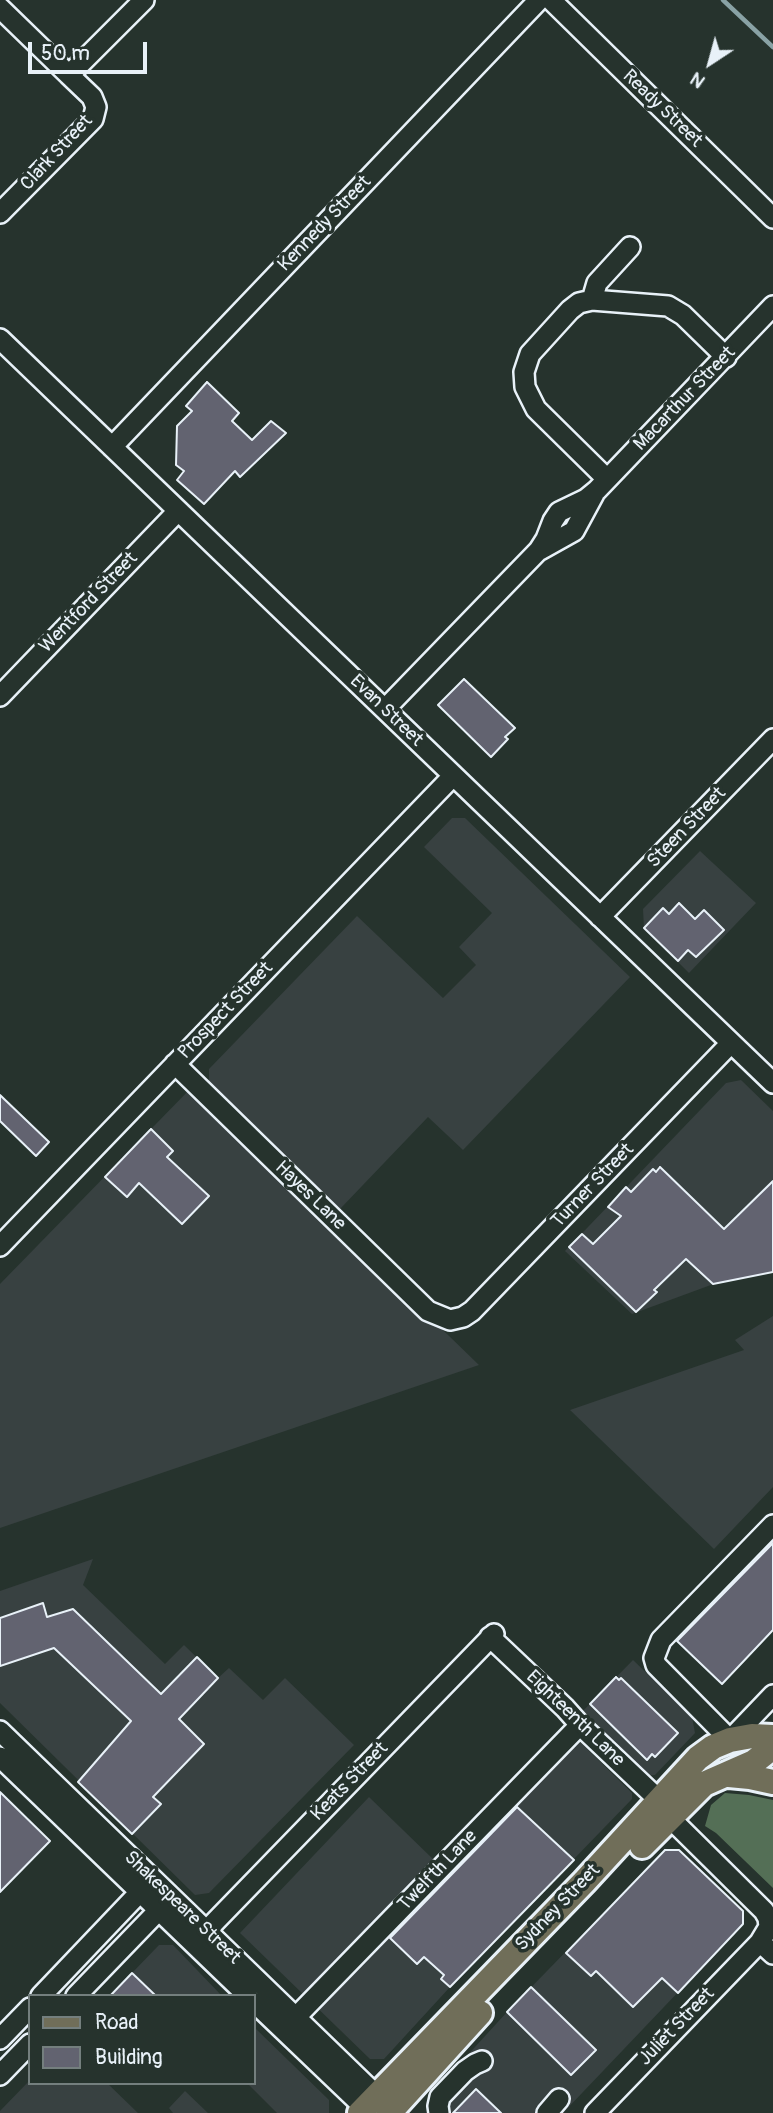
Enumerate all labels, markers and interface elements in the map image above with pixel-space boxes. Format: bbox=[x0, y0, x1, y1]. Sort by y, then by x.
scale bar bbox=[32, 28, 150, 72]
north arrow bbox=[675, 28, 745, 98]
text: 50 m bbox=[41, 40, 90, 67]
street label: Ready Street bbox=[617, 65, 707, 153]
text: N bbox=[685, 67, 710, 93]
street label: Clark Street bbox=[16, 110, 98, 196]
street label: Kennedy Street bbox=[274, 171, 376, 277]
street label: Macarthur Street bbox=[629, 342, 741, 456]
street label: Wentford Street bbox=[35, 548, 143, 658]
street label: Evan Street bbox=[345, 670, 427, 752]
street label: Steen Street bbox=[643, 783, 731, 873]
street label: Prospect Street bbox=[174, 958, 278, 1064]
street label: Turner Street bbox=[547, 1139, 639, 1233]
street label: Hayes Lane bbox=[270, 1157, 350, 1235]
street label: Eighteenth Lane bbox=[521, 1666, 629, 1772]
street label: Keats Street bbox=[307, 1738, 393, 1826]
street label: Twelfth Lane bbox=[394, 1826, 482, 1916]
street label: Shakespeare Street bbox=[119, 1847, 245, 1969]
street label: Sydney Street bbox=[511, 1860, 605, 1956]
street label: Juliet Street bbox=[634, 1983, 720, 2071]
legend bbox=[28, 1994, 256, 2085]
text: Road bbox=[95, 2009, 139, 2036]
text: Building bbox=[95, 2044, 162, 2071]

